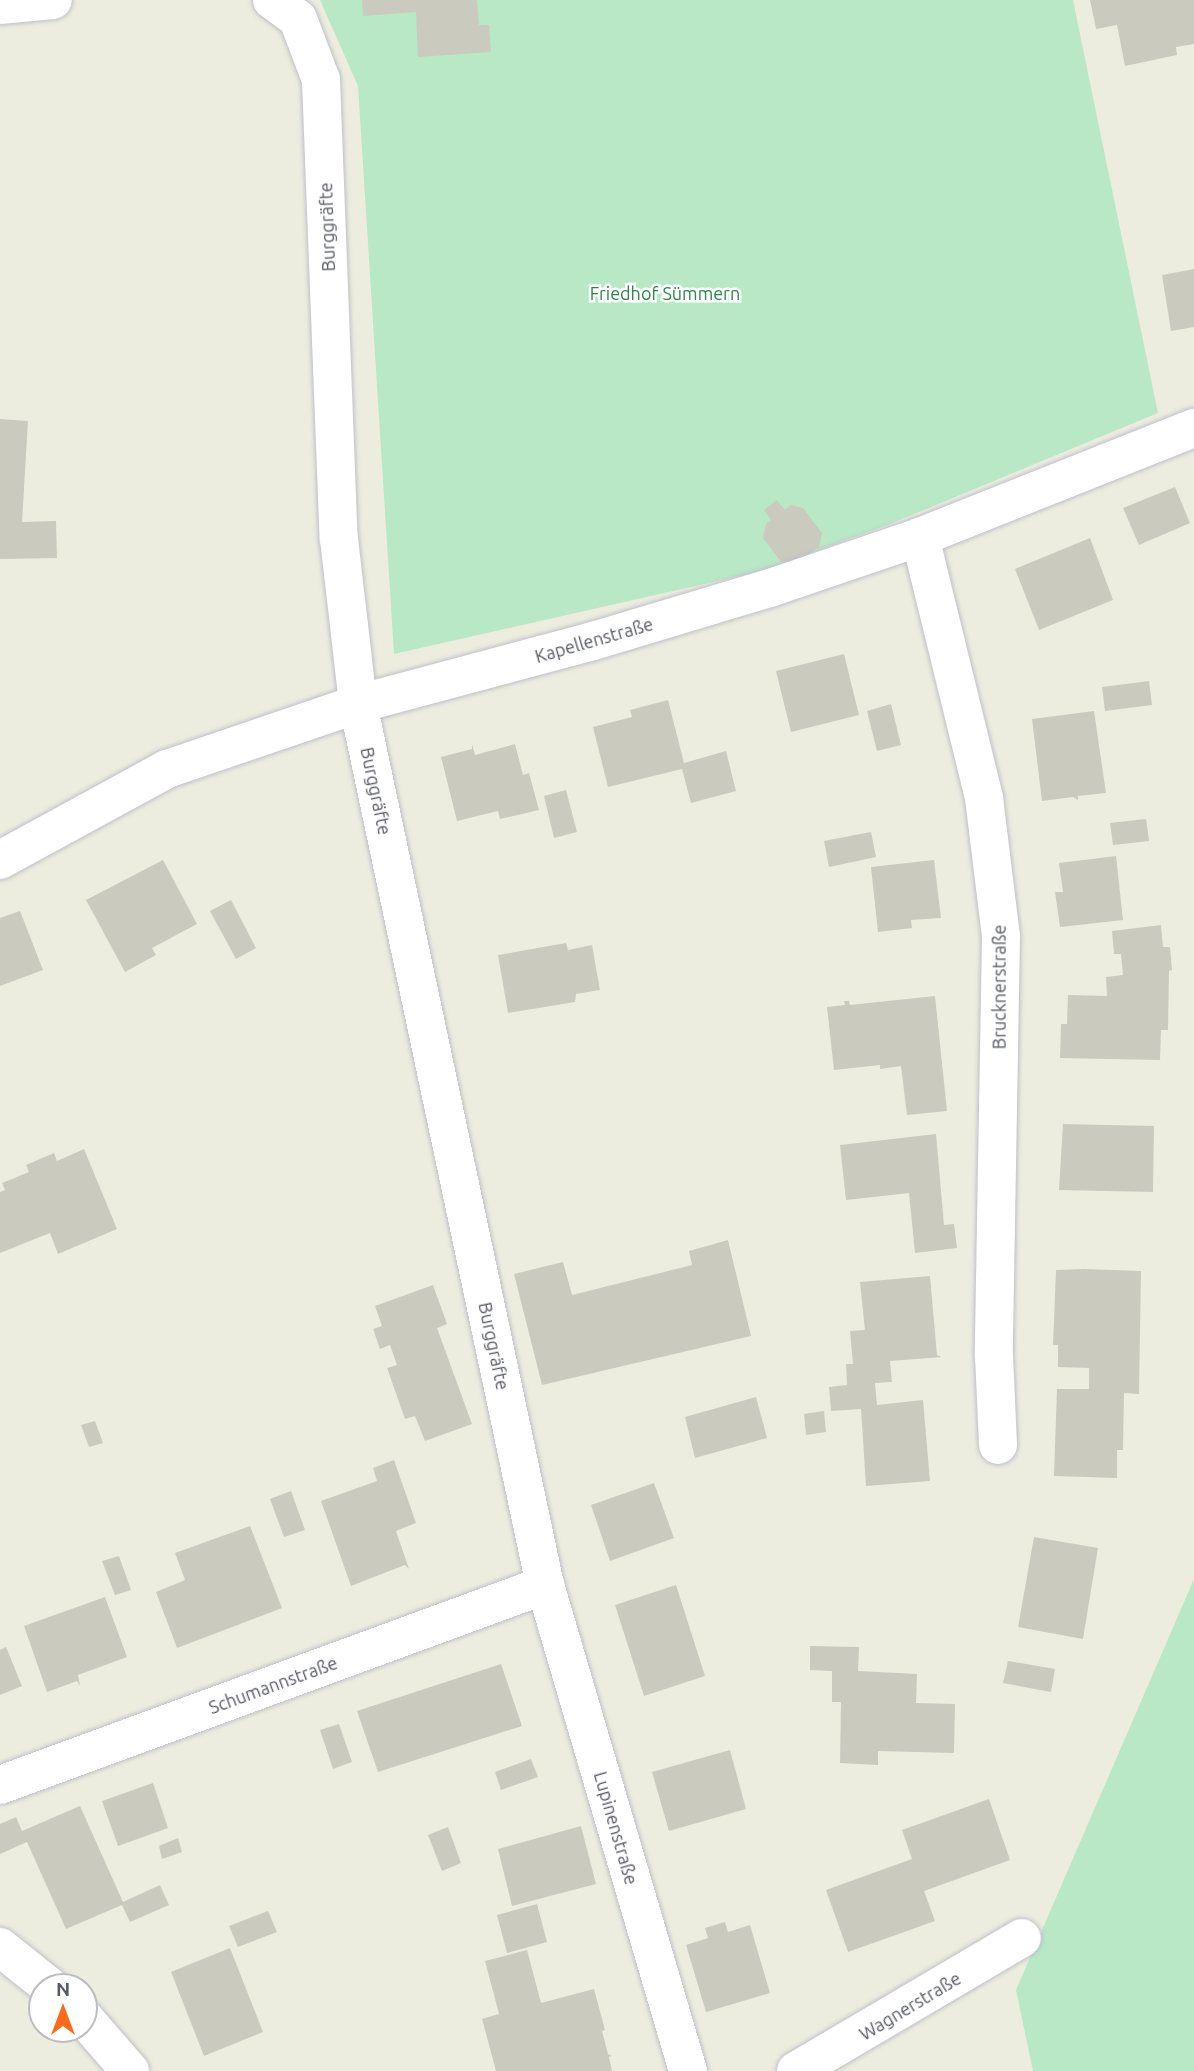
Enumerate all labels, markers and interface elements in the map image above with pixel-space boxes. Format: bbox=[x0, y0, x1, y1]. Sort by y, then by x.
street label: Burggräfte bbox=[315, 182, 339, 272]
park label: Friedhof Sümmern bbox=[590, 282, 740, 304]
street label: Kapellenstraße bbox=[532, 613, 656, 667]
street label: Burggräfte bbox=[356, 745, 396, 837]
street label: Brucknerstraße bbox=[988, 925, 1010, 1049]
street label: Burggräfte bbox=[474, 1300, 514, 1392]
street label: Schumannstraße bbox=[206, 1652, 340, 1718]
street label: Lupinenstraße bbox=[590, 1769, 642, 1887]
street label: Wagnerstraße bbox=[855, 1967, 965, 2045]
north arrow bbox=[28, 1973, 98, 2043]
text: N bbox=[56, 1978, 70, 2000]

